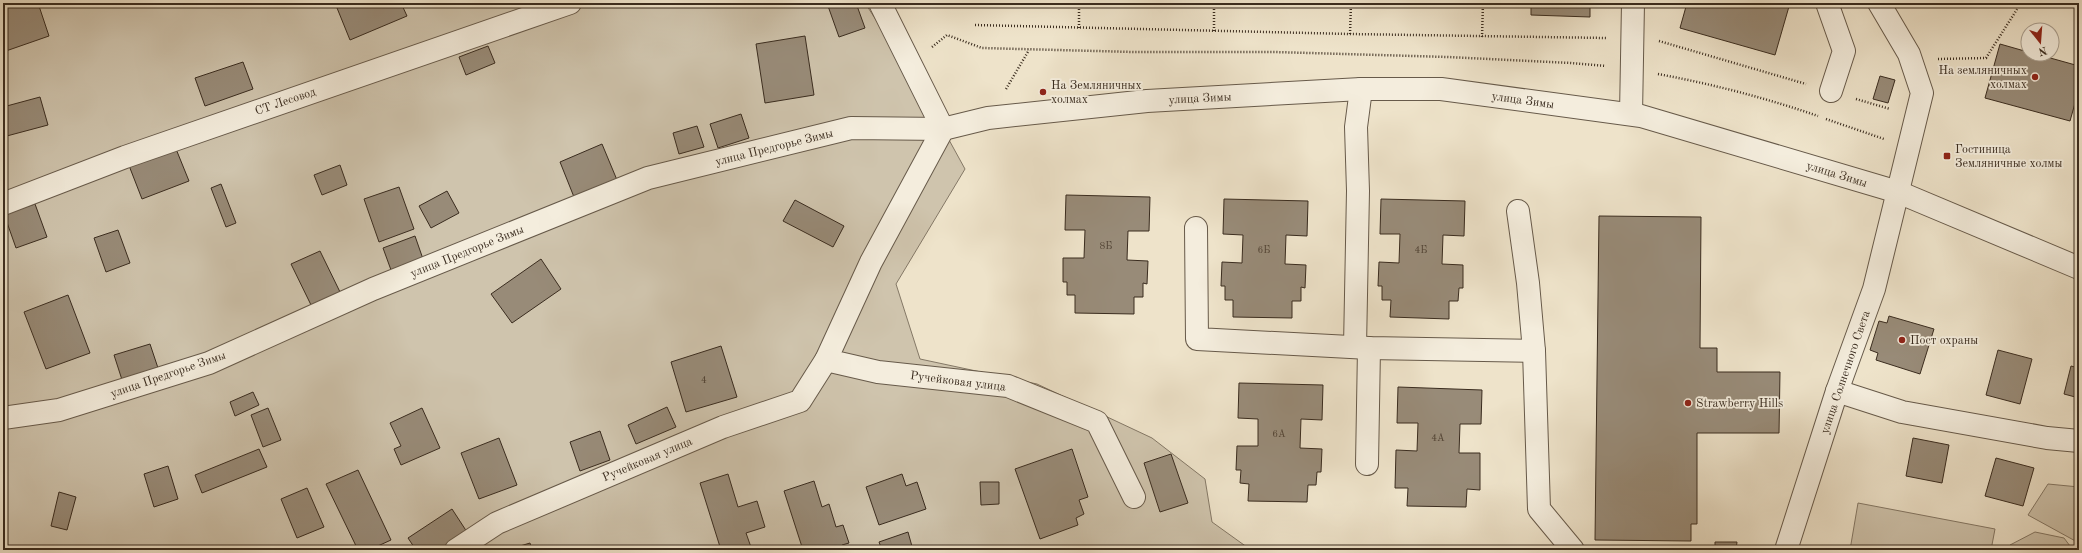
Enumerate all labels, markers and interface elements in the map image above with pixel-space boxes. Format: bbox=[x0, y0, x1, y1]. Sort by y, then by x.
north arrow bbox=[2020, 22, 2060, 62]
text: N bbox=[2036, 44, 2048, 57]
place label: На земляничных холмах bbox=[1939, 65, 2027, 91]
marker: На земляничных холмах bbox=[2030, 72, 2040, 82]
place label: На Земляничных холмах bbox=[1051, 80, 1142, 106]
street label: СТ Лесовод bbox=[253, 86, 317, 118]
marker: На Земляничных холмах bbox=[1038, 87, 1048, 97]
street label: улица Зимы bbox=[1168, 91, 1232, 107]
street label: улица Зимы bbox=[1491, 91, 1555, 111]
street label: улица Предгорье Зимы bbox=[714, 127, 835, 168]
place label: Гостиница Земляничные холмы bbox=[1955, 144, 2062, 170]
marker: Гостиница Земляничные холмы bbox=[1942, 151, 1952, 161]
street label: улица Зимы bbox=[1805, 160, 1869, 190]
street label: улица Предгорье Зимы bbox=[409, 224, 526, 280]
house number: 8Б bbox=[1100, 241, 1112, 251]
house number: 6Б bbox=[1258, 245, 1270, 255]
house number: 4Б bbox=[1415, 245, 1427, 255]
street label: улица Солнечного Света bbox=[1819, 309, 1873, 436]
marker: Пост охраны bbox=[1897, 335, 1907, 345]
place label: Пост охраны bbox=[1910, 335, 1978, 347]
street label: улица Предгорье Зимы bbox=[109, 350, 228, 400]
street label: Ручейковая улица bbox=[909, 370, 1007, 394]
house number: 4 bbox=[701, 375, 707, 385]
marker: Strawberry Hills bbox=[1683, 398, 1693, 408]
place label: Strawberry Hills bbox=[1696, 398, 1783, 410]
house number: 6А bbox=[1272, 429, 1286, 439]
house number: 4А bbox=[1431, 433, 1445, 443]
street label: Ручейковая улица bbox=[601, 436, 694, 484]

